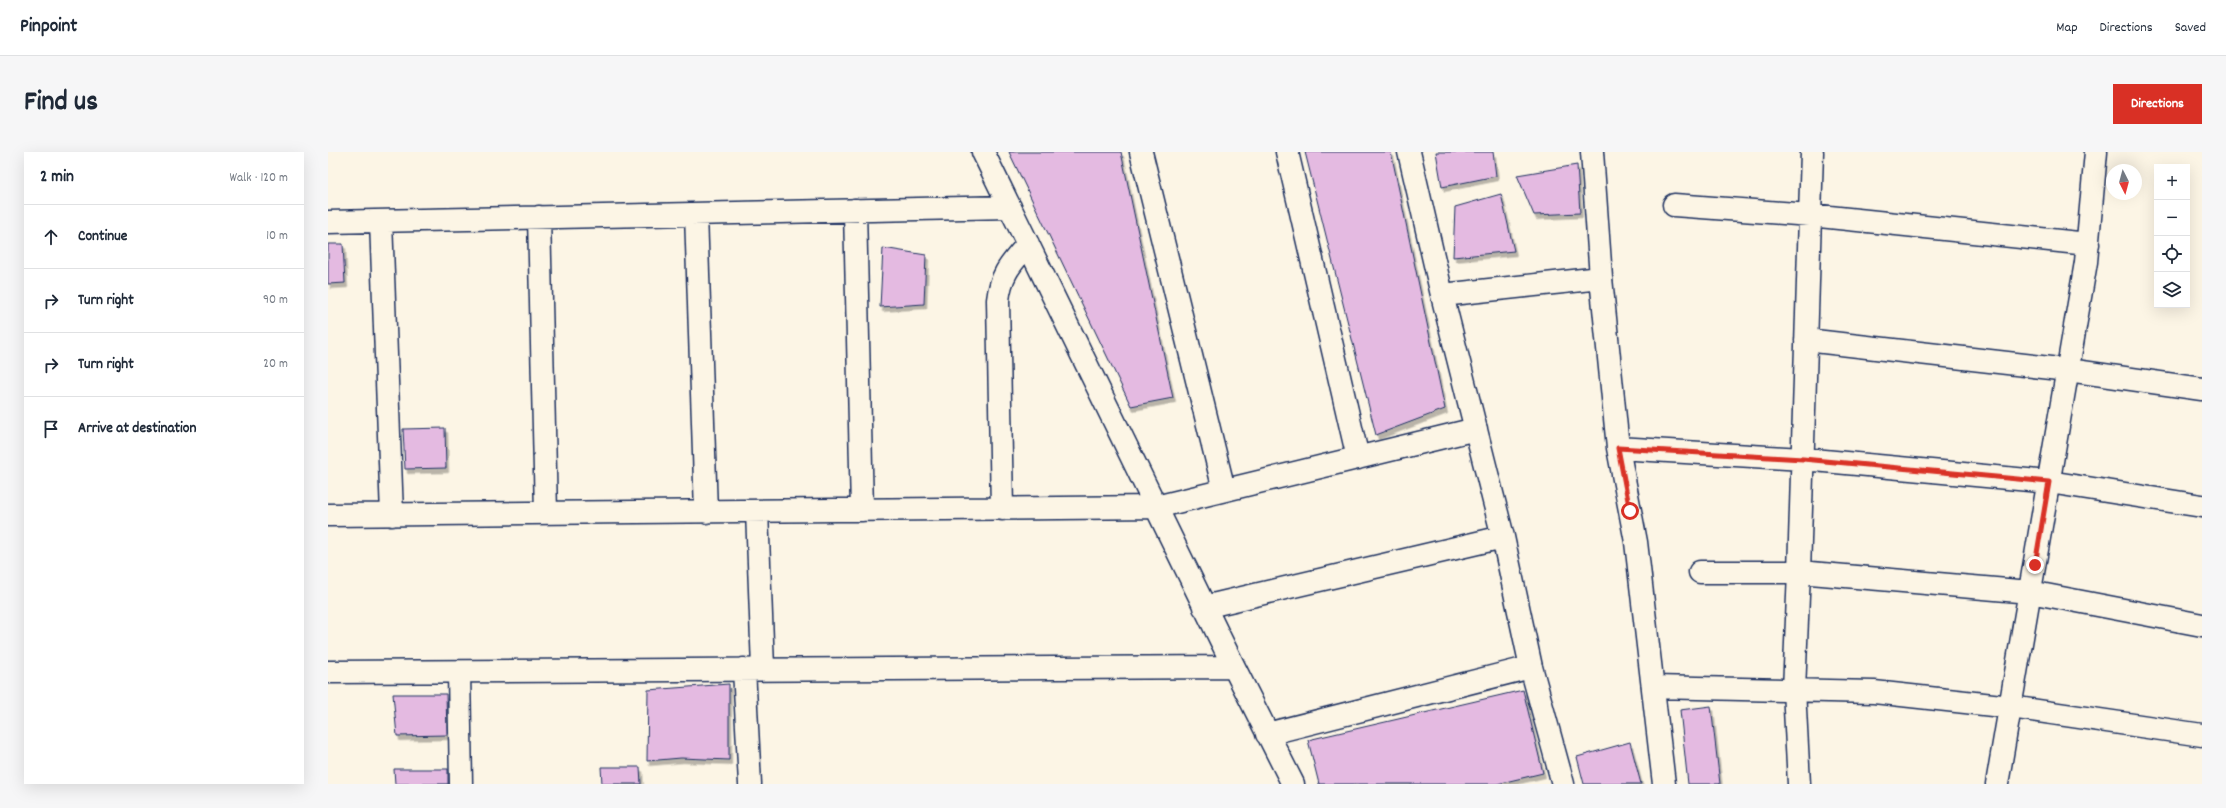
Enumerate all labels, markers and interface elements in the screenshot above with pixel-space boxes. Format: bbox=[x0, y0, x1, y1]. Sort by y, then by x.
text: Pinpoint bbox=[20, 14, 77, 41]
text: Map bbox=[2056, 18, 2078, 38]
text: Directions bbox=[2100, 18, 2153, 38]
text: Saved bbox=[2175, 18, 2206, 38]
text: Find us bbox=[24, 84, 98, 124]
button: Directions bbox=[2113, 84, 2202, 124]
north arrow bbox=[2106, 164, 2142, 200]
map controls bbox=[2154, 164, 2190, 308]
button: + bbox=[2154, 164, 2190, 200]
text: 2 min bbox=[40, 166, 74, 190]
text: Walk · 120 m bbox=[230, 169, 288, 188]
button: − bbox=[2154, 200, 2190, 236]
icon: ahead bbox=[40, 226, 62, 248]
text: Continue bbox=[78, 226, 127, 248]
text: 10 m bbox=[266, 227, 288, 246]
button: locate bbox=[2154, 236, 2190, 272]
button: layers bbox=[2154, 272, 2190, 308]
icon: right bbox=[40, 290, 62, 312]
text: Turn right bbox=[78, 290, 134, 312]
text: 90 m bbox=[263, 291, 288, 310]
icon: right bbox=[40, 354, 62, 376]
text: Turn right bbox=[78, 354, 134, 376]
text: 20 m bbox=[263, 355, 288, 374]
icon: arrive bbox=[40, 418, 62, 440]
text: Arrive at destination bbox=[78, 418, 196, 440]
route start bbox=[1621, 502, 1639, 520]
route end bbox=[2026, 556, 2044, 574]

